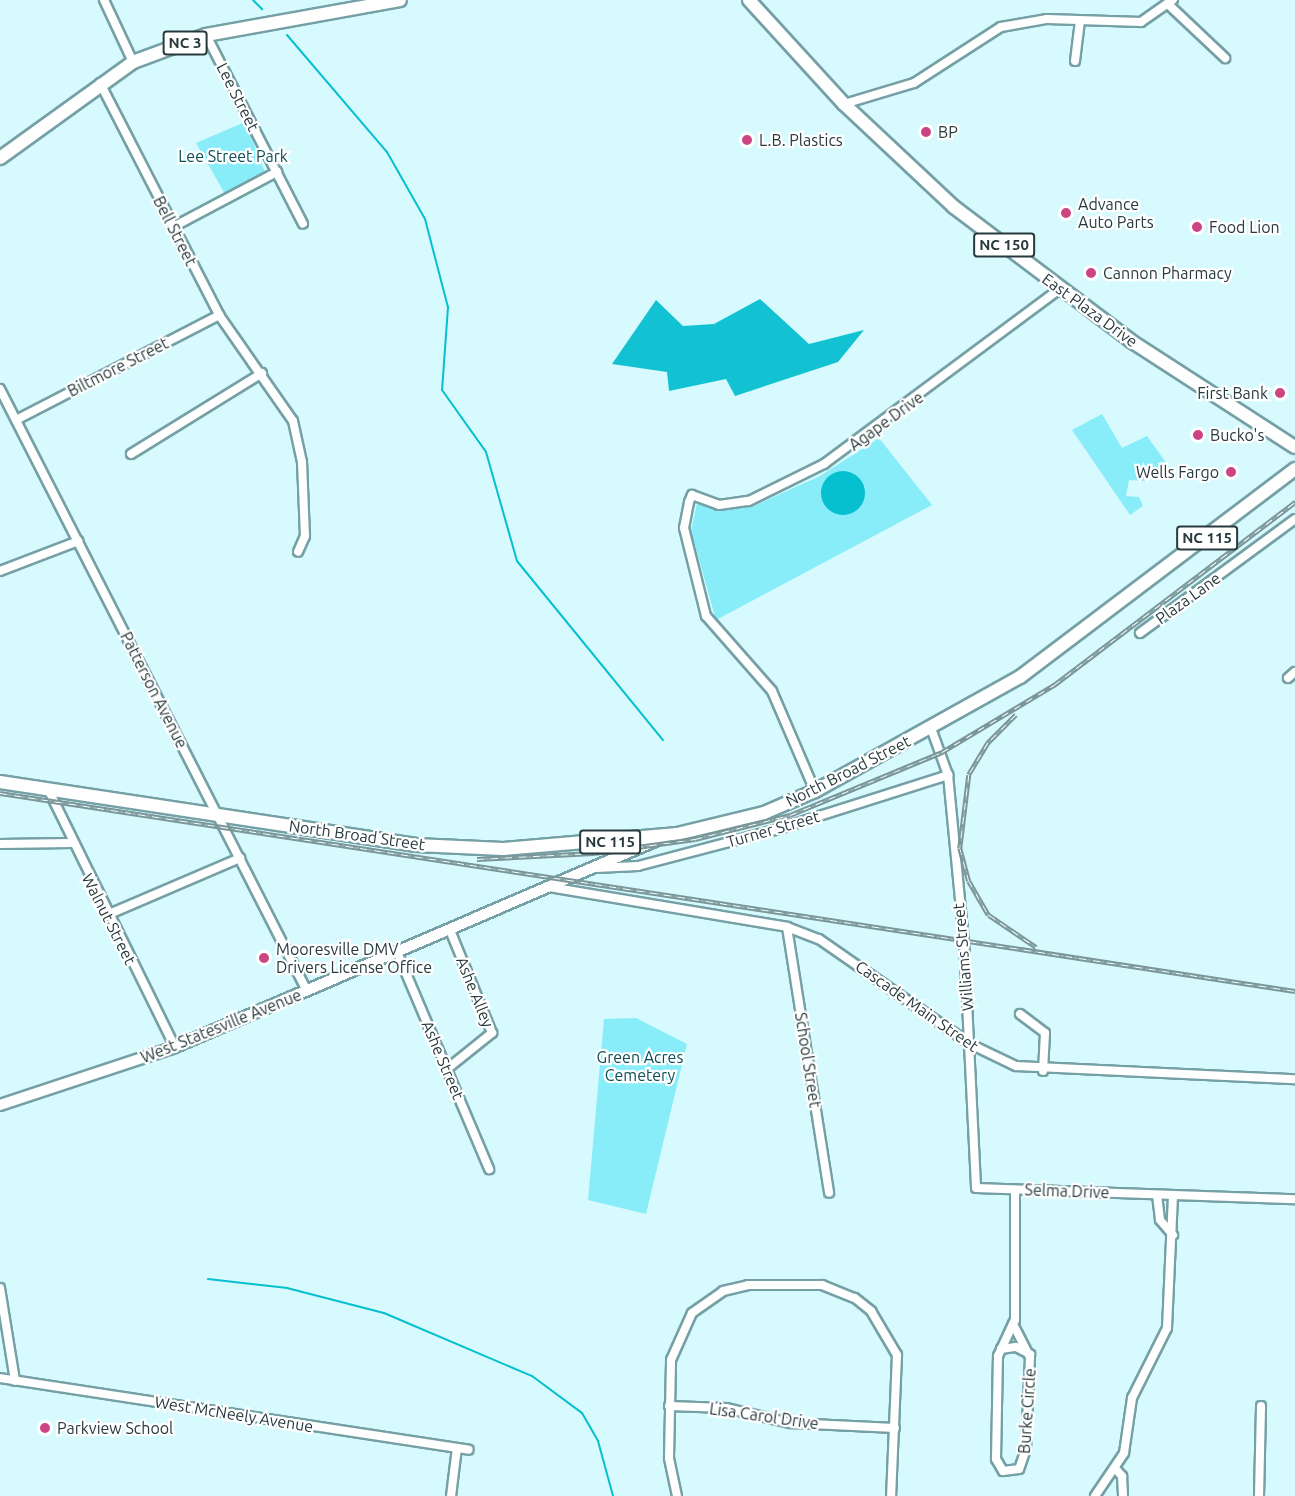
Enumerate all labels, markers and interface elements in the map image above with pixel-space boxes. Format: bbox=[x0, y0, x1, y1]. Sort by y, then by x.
road number: NC 3 bbox=[162, 31, 207, 55]
street label: Lee Street bbox=[213, 60, 263, 134]
place label: BP bbox=[938, 122, 958, 142]
marker: BP bbox=[919, 125, 933, 139]
place label: L.B. Plastics bbox=[759, 130, 843, 150]
marker: L.B. Plastics bbox=[740, 133, 754, 147]
park label: Lee Street Park bbox=[178, 146, 288, 166]
street label: Bell Street bbox=[149, 193, 201, 269]
place label: Advance Auto Parts bbox=[1078, 194, 1154, 232]
marker: Advance Auto Parts bbox=[1059, 206, 1073, 220]
place label: Food Lion bbox=[1209, 217, 1280, 237]
marker: Food Lion bbox=[1190, 220, 1204, 234]
road number: NC 150 bbox=[972, 233, 1036, 257]
place label: Cannon Pharmacy bbox=[1103, 263, 1232, 283]
marker: Cannon Pharmacy bbox=[1084, 266, 1098, 280]
street label: East Plaza Drive bbox=[1039, 269, 1141, 351]
street label: Biltmore Street bbox=[64, 333, 172, 401]
place label: First Bank bbox=[1197, 383, 1268, 403]
marker: First Bank bbox=[1273, 386, 1287, 400]
street label: Agape Drive bbox=[845, 388, 927, 454]
place label: Bucko's bbox=[1210, 425, 1264, 445]
marker: Bucko's bbox=[1191, 428, 1205, 442]
place label: Wells Fargo bbox=[1136, 462, 1219, 482]
marker: Wells Fargo bbox=[1224, 465, 1238, 479]
road number: NC 115 bbox=[1176, 526, 1238, 550]
street label: Plaza Lane bbox=[1152, 568, 1224, 628]
street label: Patterson Avenue bbox=[116, 629, 192, 751]
street label: North Broad Street bbox=[782, 731, 914, 811]
street label: Turner Street bbox=[724, 807, 822, 851]
street label: North Broad Street bbox=[288, 816, 426, 854]
road number: NC 115 bbox=[578, 830, 642, 854]
street label: Walnut Street bbox=[78, 870, 140, 968]
street label: Williams Street bbox=[949, 902, 977, 1012]
place label: Mooresville DMV Drivers License Office bbox=[276, 939, 432, 977]
marker: Mooresville DMV Drivers License Office bbox=[257, 951, 271, 965]
street label: Ashe Alley bbox=[452, 954, 498, 1030]
street label: Cascade Main Street bbox=[852, 956, 982, 1056]
street label: West Statesville Avenue bbox=[138, 985, 304, 1067]
street label: School Street bbox=[791, 1011, 825, 1109]
street label: Ashe Street bbox=[418, 1018, 468, 1102]
park label: Green Acres Cemetery bbox=[597, 1047, 683, 1085]
street label: Selma Drive bbox=[1024, 1180, 1110, 1202]
street label: Burke Circle bbox=[1014, 1367, 1040, 1455]
street label: West McNeely Avenue bbox=[153, 1392, 315, 1436]
street label: Lisa Carol Drive bbox=[708, 1399, 820, 1433]
place label: Parkview School bbox=[57, 1418, 173, 1438]
marker: Parkview School bbox=[38, 1421, 52, 1435]

